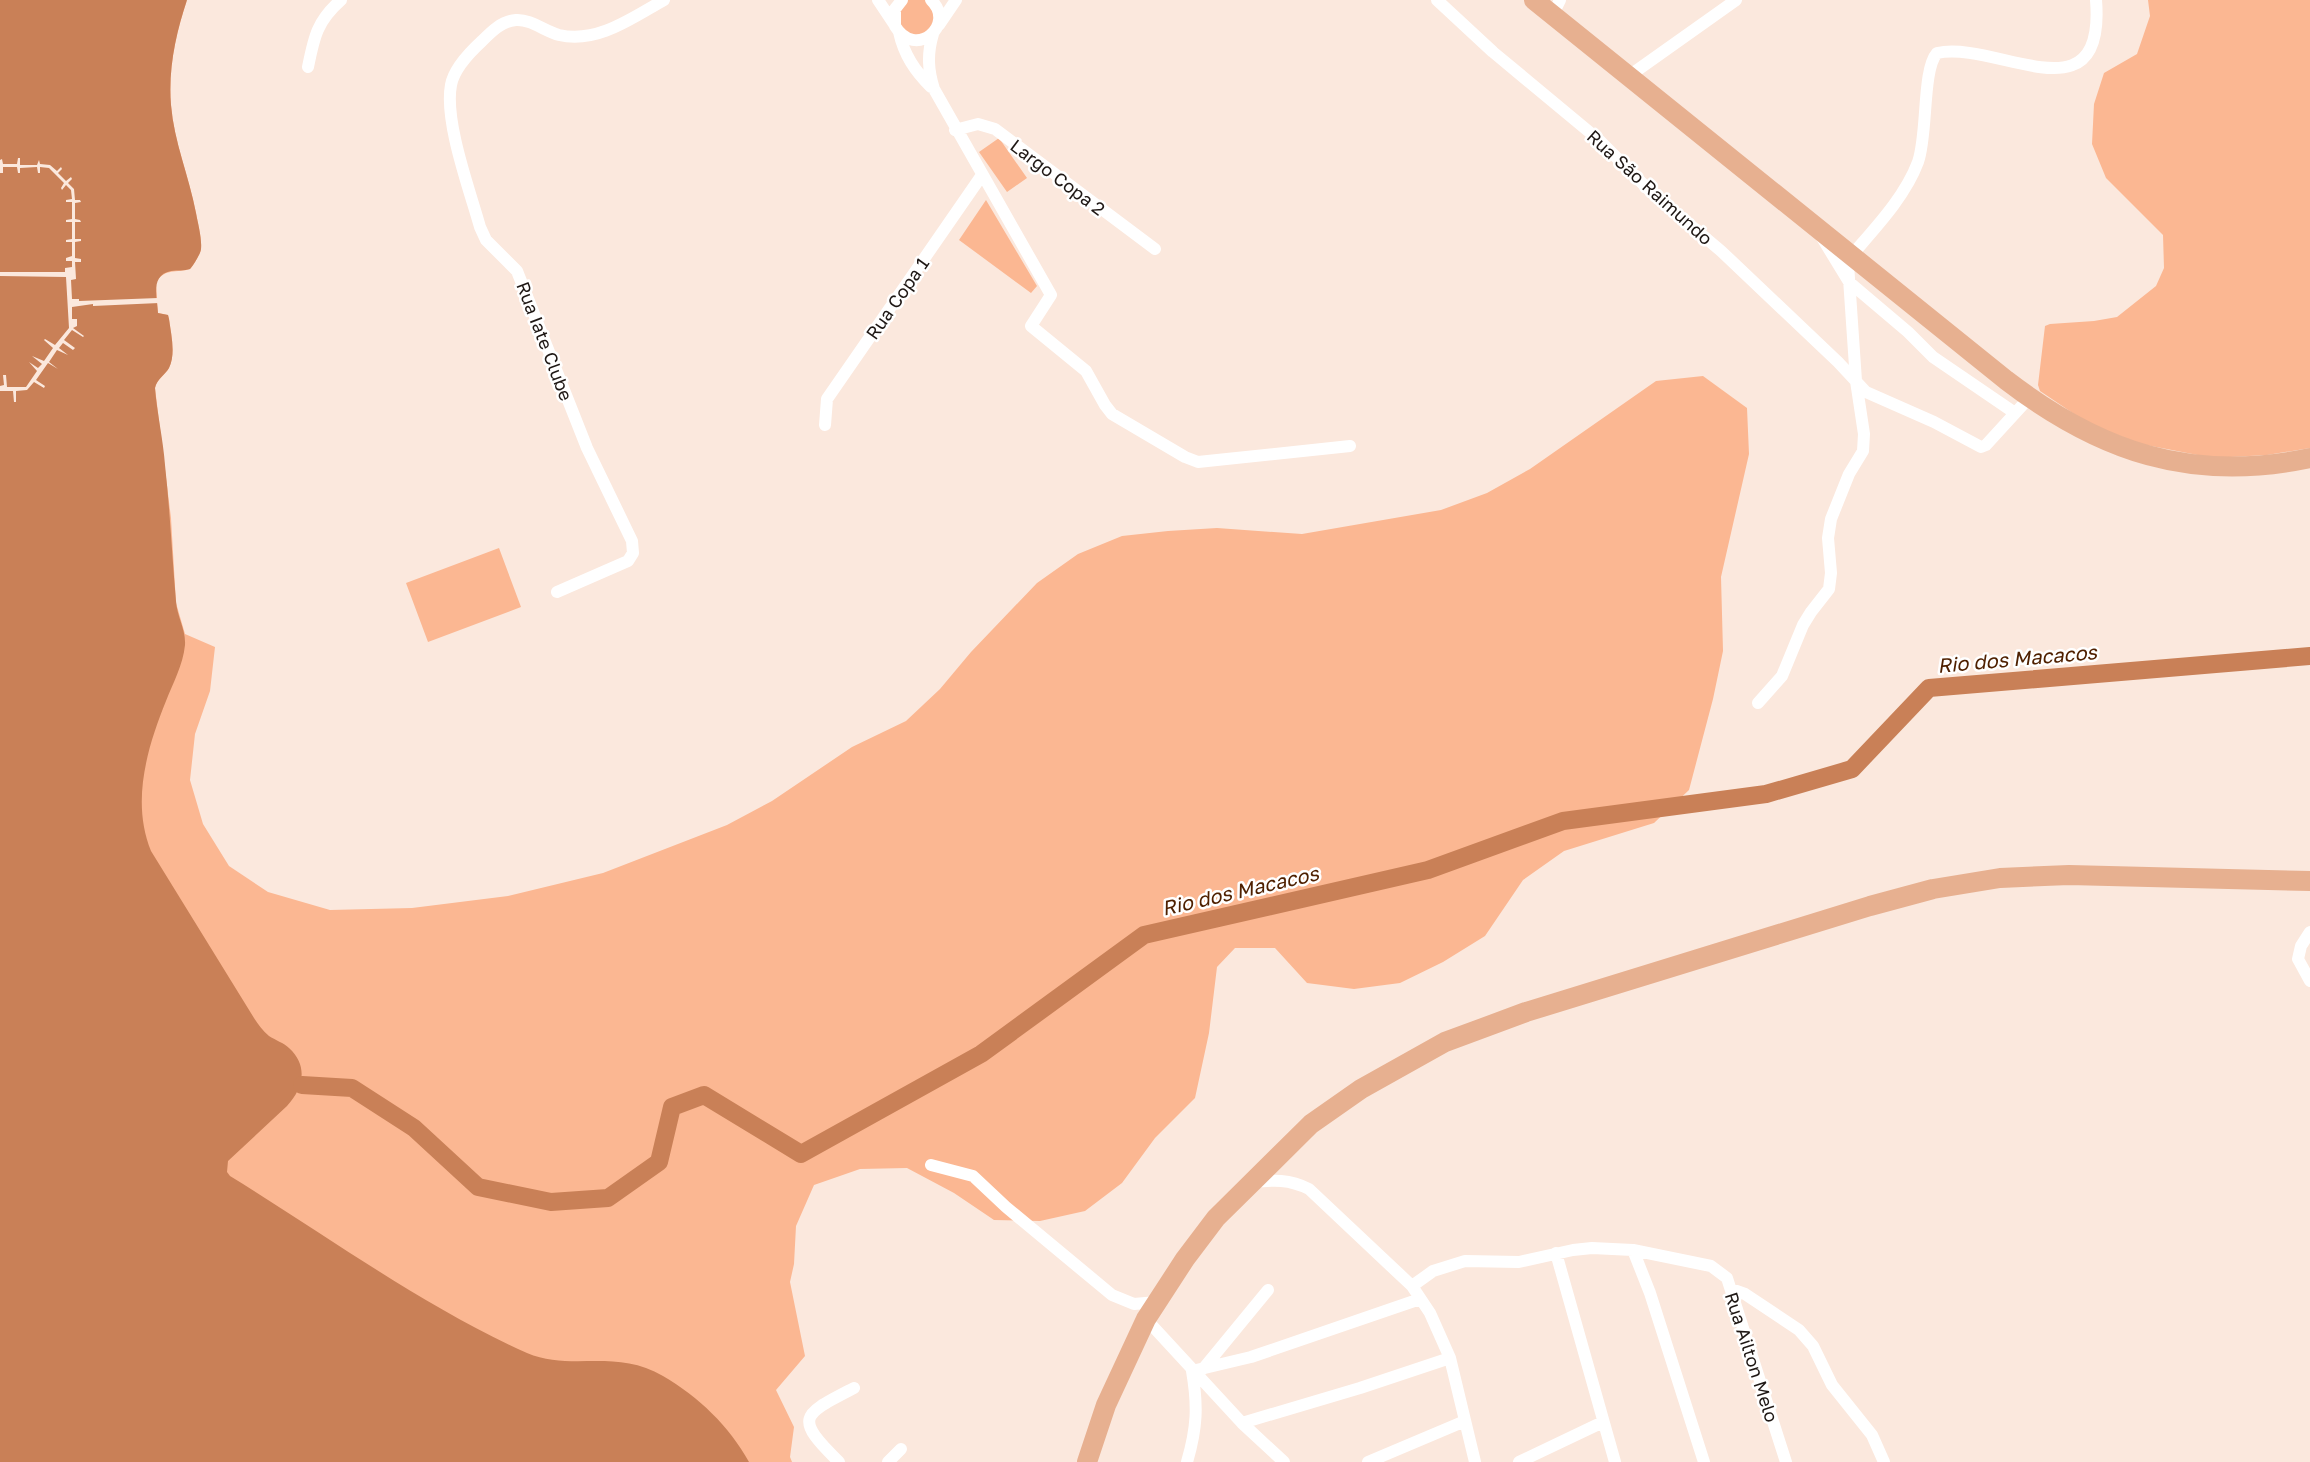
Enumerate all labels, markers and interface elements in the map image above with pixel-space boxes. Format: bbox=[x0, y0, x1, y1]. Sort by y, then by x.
street label: Rua São Raimundo bbox=[1583, 125, 1717, 249]
street label: Largo Copa 2 bbox=[1006, 134, 1110, 220]
street label: Rua Copa 1 bbox=[861, 253, 933, 343]
street label: Rua Iate Clube bbox=[512, 278, 578, 404]
water label: Rio dos Macacos bbox=[1936, 639, 2099, 677]
water label: Rio dos Macacos bbox=[1159, 860, 1322, 920]
street label: Rua Ailton Melo bbox=[1721, 1289, 1783, 1425]

